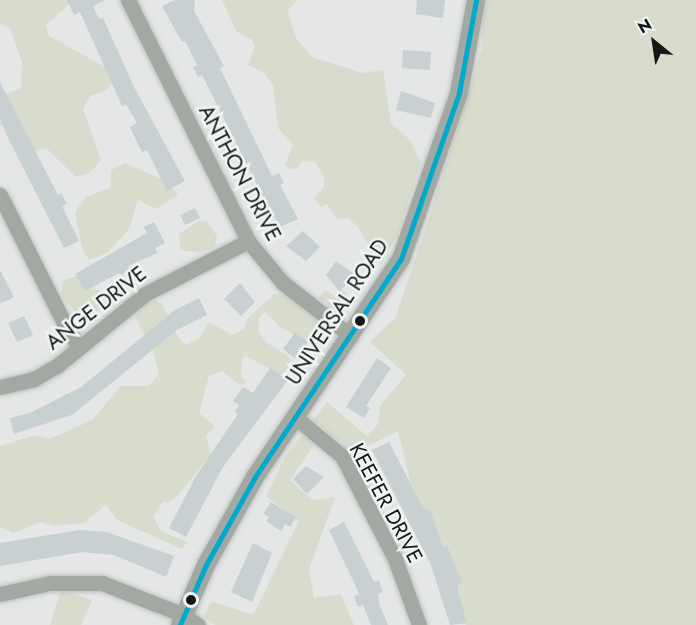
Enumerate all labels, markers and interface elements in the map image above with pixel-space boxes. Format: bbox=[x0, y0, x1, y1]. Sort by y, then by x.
north arrow bbox=[624, 12, 684, 72]
text: N bbox=[633, 13, 656, 39]
street label: ANTHON DRIVE bbox=[194, 101, 286, 245]
street label: UNIVERSAL ROAD bbox=[280, 234, 394, 390]
street label: ANGE DRIVE bbox=[41, 261, 151, 355]
unlabelled marker bbox=[354, 315, 366, 327]
street label: KEEFER DRIVE bbox=[344, 439, 428, 567]
unlabelled marker bbox=[185, 594, 197, 606]

